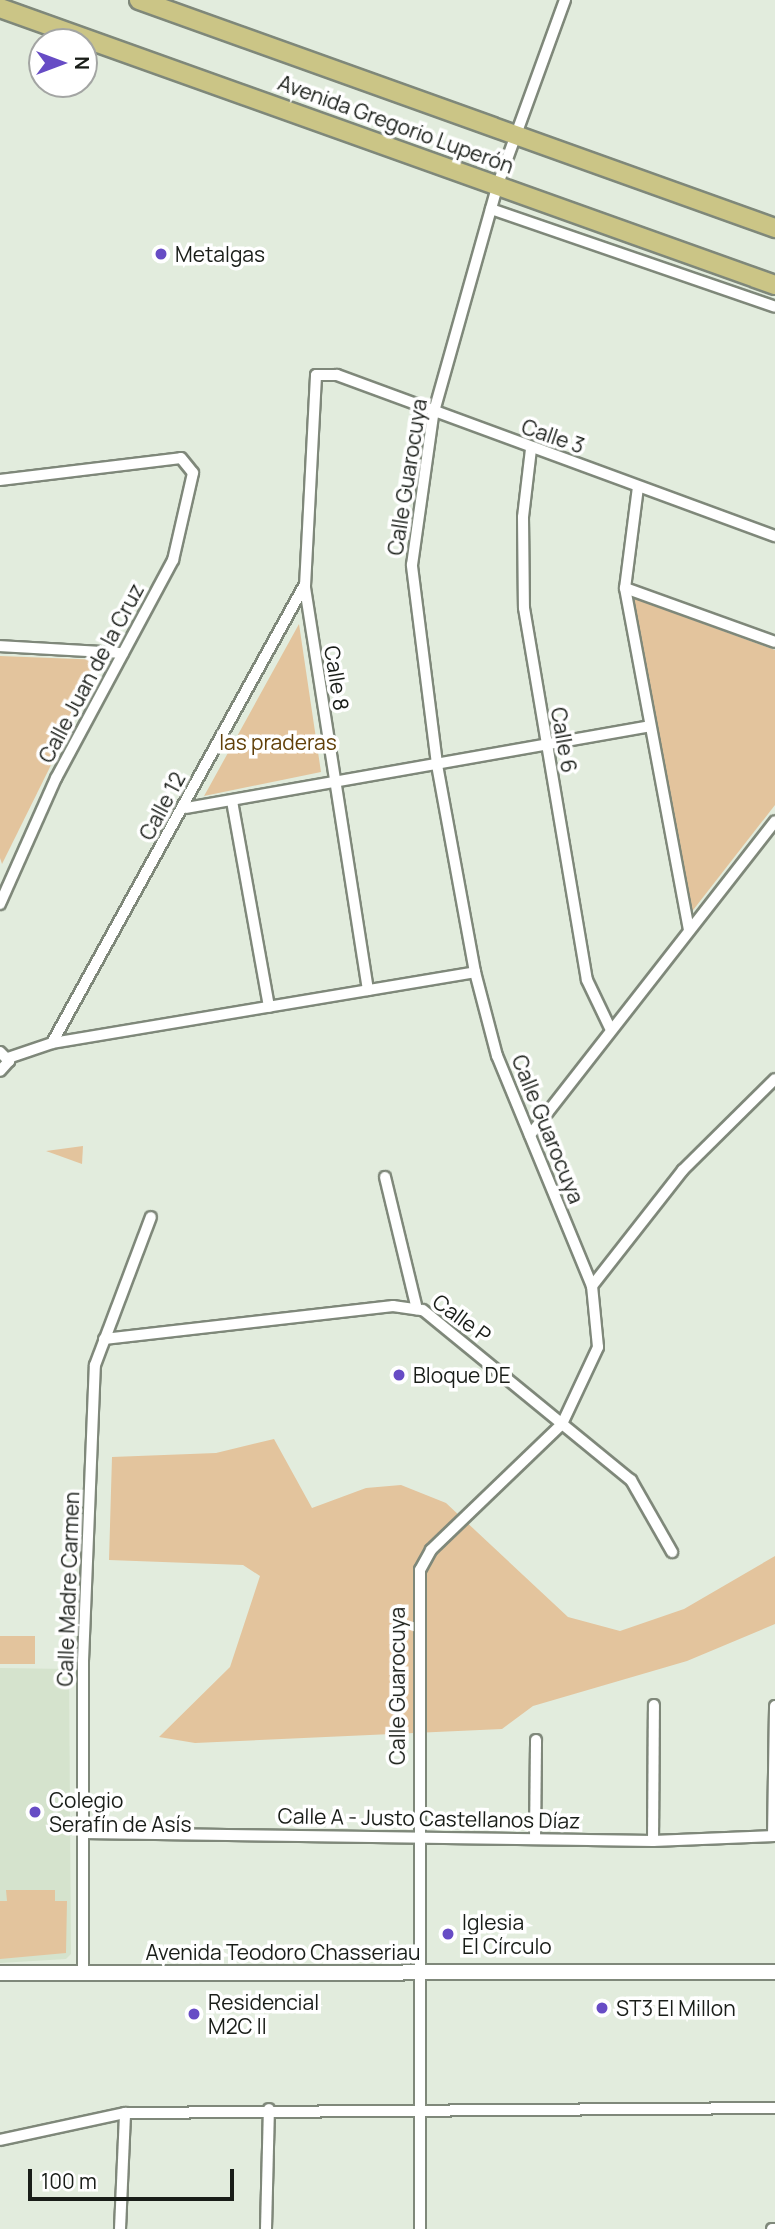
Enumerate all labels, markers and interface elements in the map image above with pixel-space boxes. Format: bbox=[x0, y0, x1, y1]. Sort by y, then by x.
north arrow bbox=[28, 28, 98, 98]
text: N bbox=[69, 56, 95, 70]
street label: Avenida Gregorio Luperón bbox=[275, 70, 517, 178]
place label: Metalgas bbox=[175, 241, 265, 267]
marker: Metalgas bbox=[153, 246, 169, 262]
street label: Calle Guarocuya bbox=[382, 397, 432, 557]
street label: Calle 3 bbox=[518, 414, 588, 458]
street label: Calle Juan de la Cruz bbox=[33, 579, 149, 767]
street label: Calle 8 bbox=[319, 644, 355, 712]
street label: Calle 6 bbox=[546, 705, 582, 775]
park label: las praderas bbox=[219, 729, 337, 755]
street label: Calle 12 bbox=[134, 768, 190, 844]
street label: Calle Guarocuya bbox=[507, 1051, 589, 1207]
street label: Calle P bbox=[428, 1289, 496, 1347]
place label: Bloque DE bbox=[413, 1362, 511, 1388]
marker: Bloque DE bbox=[391, 1367, 407, 1383]
street label: Calle Madre Carmen bbox=[52, 1491, 84, 1687]
street label: Calle Guarocuya bbox=[384, 1607, 410, 1765]
place label: Colegio Serafín de Asís bbox=[49, 1787, 192, 1837]
street label: Calle A - Justo Castellanos Díaz bbox=[278, 1803, 580, 1833]
marker: Colegio Serafín de Asís bbox=[27, 1804, 43, 1820]
place label: Iglesia El Círculo bbox=[462, 1909, 552, 1959]
marker: Iglesia El Círculo bbox=[440, 1926, 456, 1942]
street label: Avenida Teodoro Chasseriau bbox=[146, 1939, 420, 1965]
place label: Residencial M2C II bbox=[208, 1989, 319, 2039]
place label: ST3 El Millon bbox=[616, 1995, 736, 2021]
marker: ST3 El Millon bbox=[594, 2000, 610, 2016]
marker: Residencial M2C II bbox=[186, 2006, 202, 2022]
scale bar bbox=[32, 2156, 238, 2200]
text: 100 m bbox=[41, 2167, 97, 2195]

